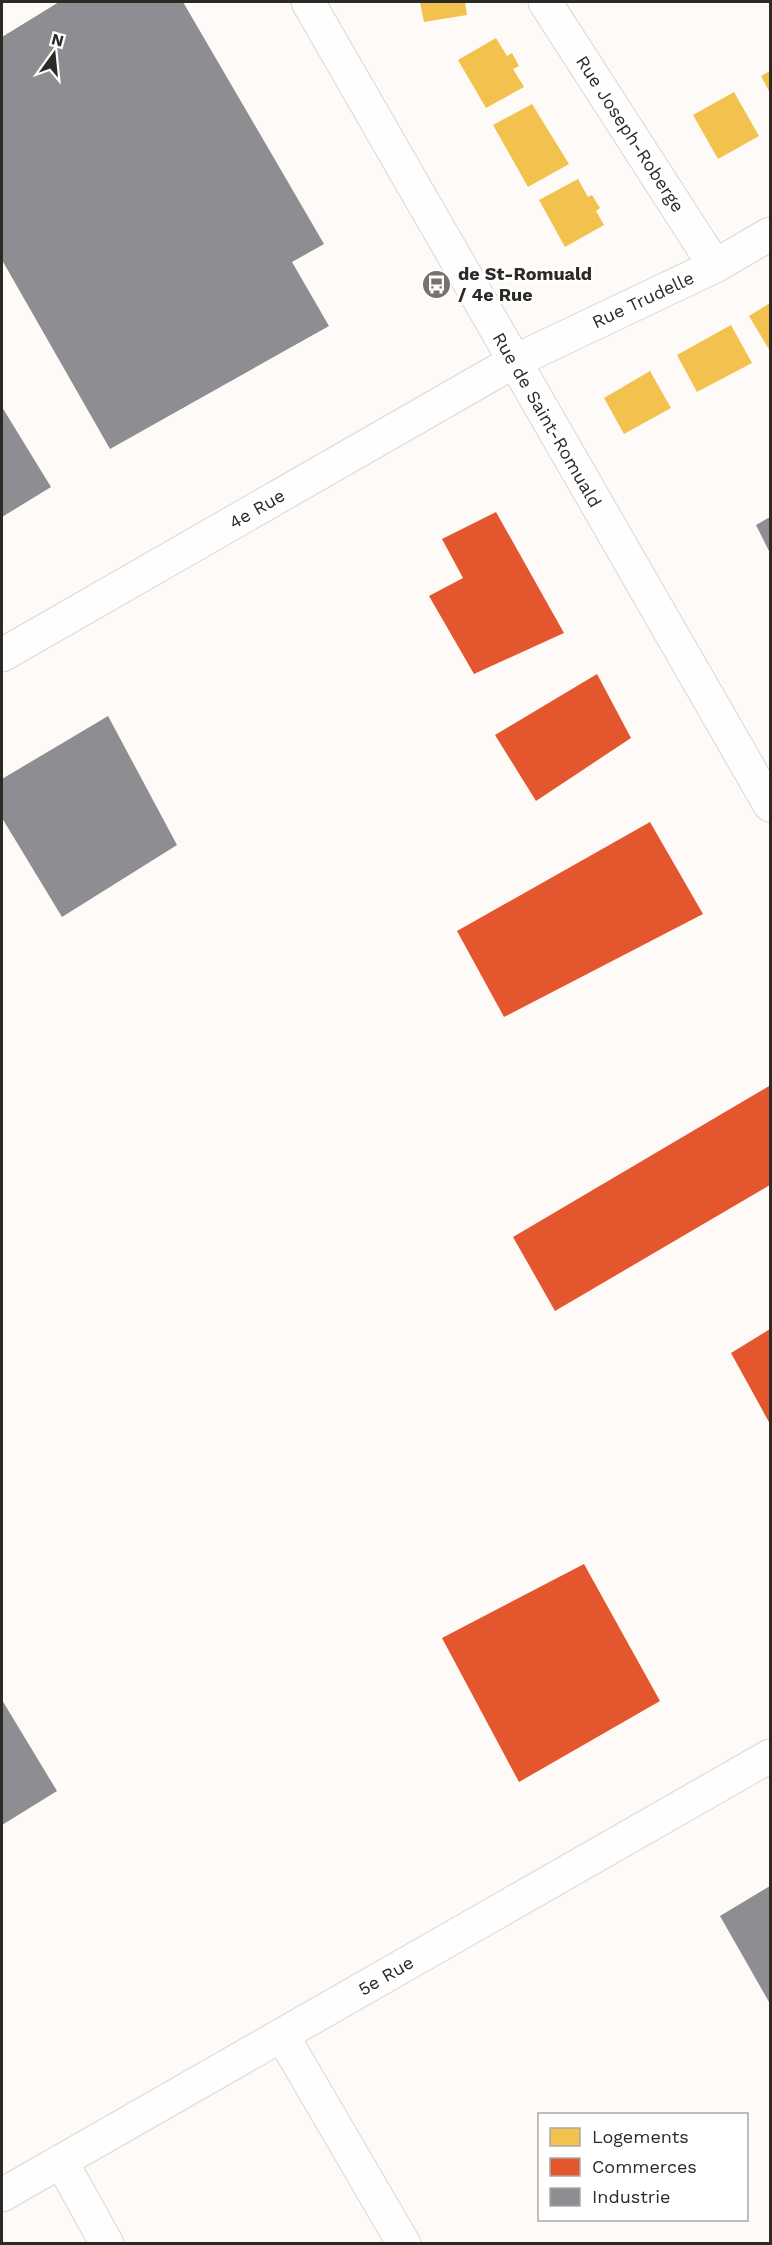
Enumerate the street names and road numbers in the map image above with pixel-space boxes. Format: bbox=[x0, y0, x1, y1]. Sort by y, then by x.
street label: Rue Joseph-Roberge bbox=[572, 52, 689, 216]
street label: Rue Trudelle bbox=[588, 267, 697, 332]
street label: Rue de Saint-Romuald bbox=[489, 328, 606, 511]
street label: 4e Rue bbox=[225, 484, 288, 533]
street label: 5e Rue bbox=[354, 1951, 417, 2000]

